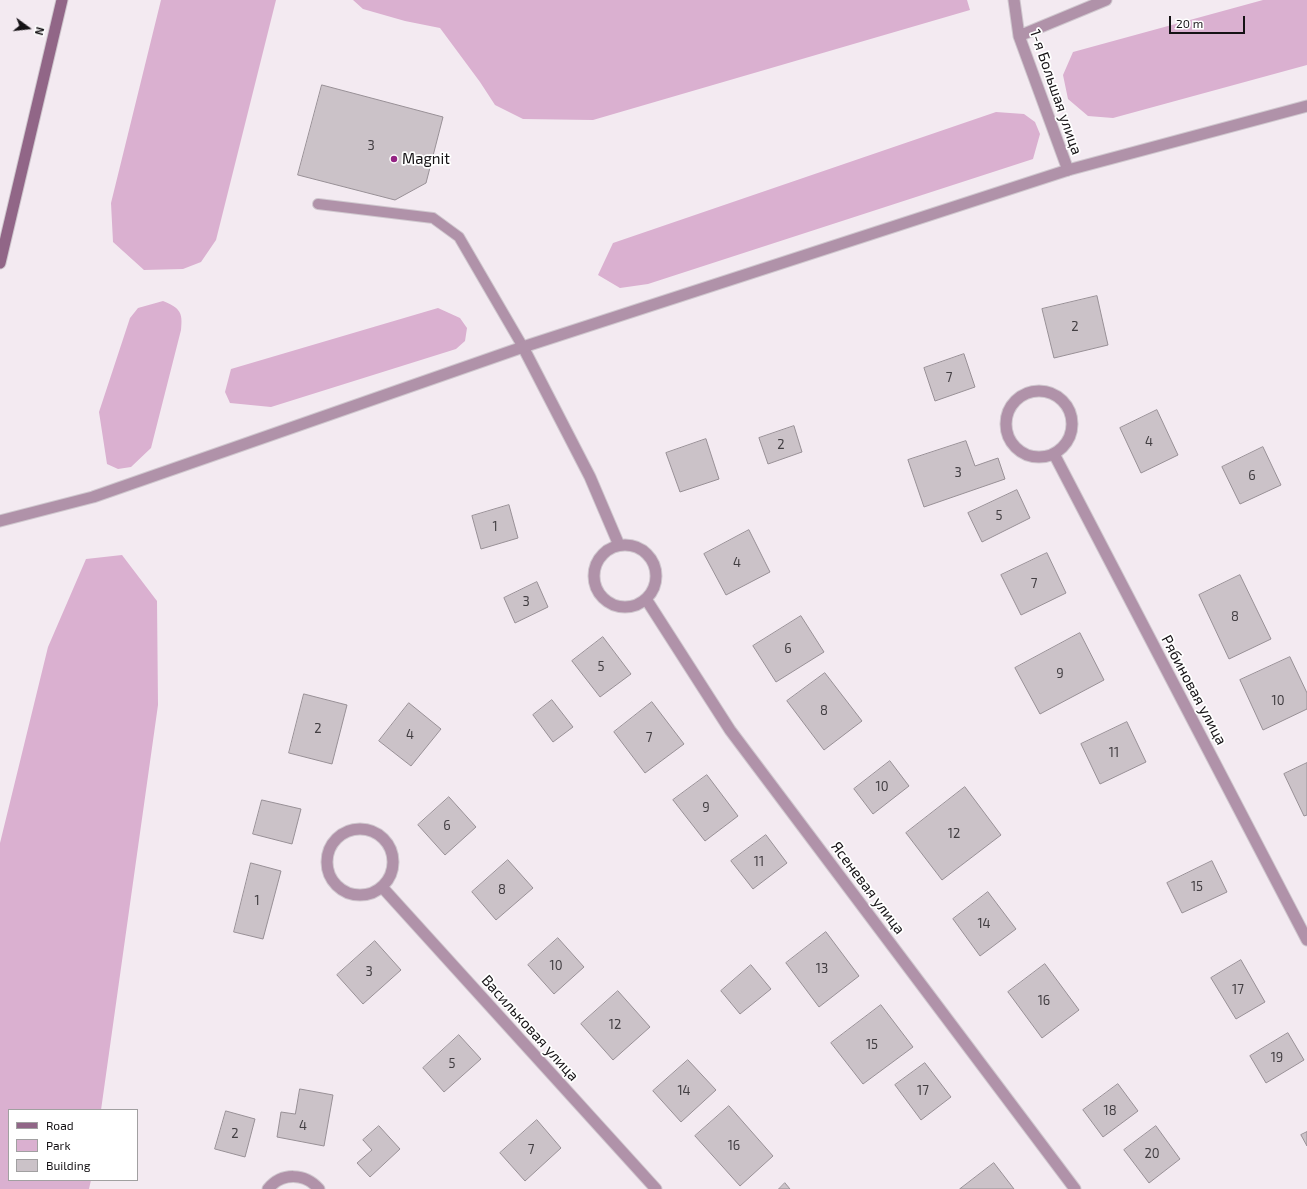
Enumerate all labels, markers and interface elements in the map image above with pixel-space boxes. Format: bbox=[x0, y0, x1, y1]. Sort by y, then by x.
north arrow bbox=[8, 8, 48, 48]
scale bar bbox=[1171, 8, 1247, 34]
text: 20 m bbox=[1176, 16, 1203, 30]
text: N bbox=[33, 26, 47, 37]
street label: 1-я Большая улица bbox=[1026, 27, 1086, 157]
house number: 3 bbox=[367, 138, 375, 154]
place label: Magnit bbox=[402, 150, 450, 168]
marker: Magnit bbox=[389, 154, 399, 164]
house number: 2 bbox=[1071, 319, 1079, 335]
house number: 7 bbox=[946, 370, 952, 386]
house number: 4 bbox=[1145, 434, 1153, 450]
house number: 2 bbox=[777, 437, 785, 453]
house number: 3 bbox=[954, 465, 962, 481]
house number: 6 bbox=[1248, 468, 1256, 484]
house number: 5 bbox=[996, 508, 1002, 524]
house number: 1 bbox=[492, 519, 498, 535]
house number: 4 bbox=[733, 555, 741, 571]
house number: 7 bbox=[1031, 576, 1037, 592]
house number: 3 bbox=[522, 594, 530, 610]
house number: 8 bbox=[1231, 609, 1239, 625]
street label: Рябиновая улица bbox=[1157, 632, 1231, 748]
house number: 6 bbox=[784, 641, 792, 657]
house number: 5 bbox=[598, 659, 604, 675]
house number: 9 bbox=[1056, 666, 1064, 682]
house number: 10 bbox=[1271, 693, 1285, 709]
house number: 8 bbox=[820, 703, 828, 719]
house number: 2 bbox=[314, 721, 322, 737]
house number: 4 bbox=[406, 727, 414, 743]
house number: 7 bbox=[646, 730, 652, 746]
house number: 11 bbox=[1109, 745, 1119, 761]
house number: 10 bbox=[875, 779, 889, 795]
house number: 9 bbox=[702, 800, 710, 816]
house number: 6 bbox=[443, 818, 451, 834]
house number: 12 bbox=[948, 826, 960, 842]
street label: Ясеневая улица bbox=[827, 838, 909, 938]
house number: 11 bbox=[754, 854, 764, 870]
house number: 15 bbox=[1191, 879, 1203, 895]
house number: 8 bbox=[498, 882, 506, 898]
house number: 1 bbox=[254, 893, 260, 909]
house number: 14 bbox=[977, 916, 991, 932]
house number: 10 bbox=[549, 958, 563, 974]
house number: 13 bbox=[816, 961, 828, 977]
house number: 3 bbox=[365, 964, 373, 980]
street label: Васильковая улица bbox=[478, 971, 582, 1085]
house number: 17 bbox=[1232, 982, 1244, 998]
house number: 16 bbox=[1038, 993, 1050, 1009]
house number: 12 bbox=[609, 1017, 621, 1033]
house number: 15 bbox=[866, 1037, 878, 1053]
house number: 19 bbox=[1271, 1050, 1283, 1066]
house number: 5 bbox=[449, 1056, 455, 1072]
house number: 14 bbox=[677, 1083, 691, 1099]
house number: 17 bbox=[917, 1083, 929, 1099]
house number: 18 bbox=[1103, 1103, 1117, 1119]
legend bbox=[8, 1109, 138, 1181]
text: Road bbox=[46, 1118, 74, 1132]
house number: 4 bbox=[299, 1118, 307, 1134]
house number: 2 bbox=[231, 1126, 239, 1142]
text: Park bbox=[46, 1138, 71, 1152]
house number: 16 bbox=[728, 1138, 740, 1154]
house number: 7 bbox=[528, 1142, 534, 1158]
house number: 20 bbox=[1144, 1146, 1160, 1162]
text: Building bbox=[46, 1158, 90, 1172]

